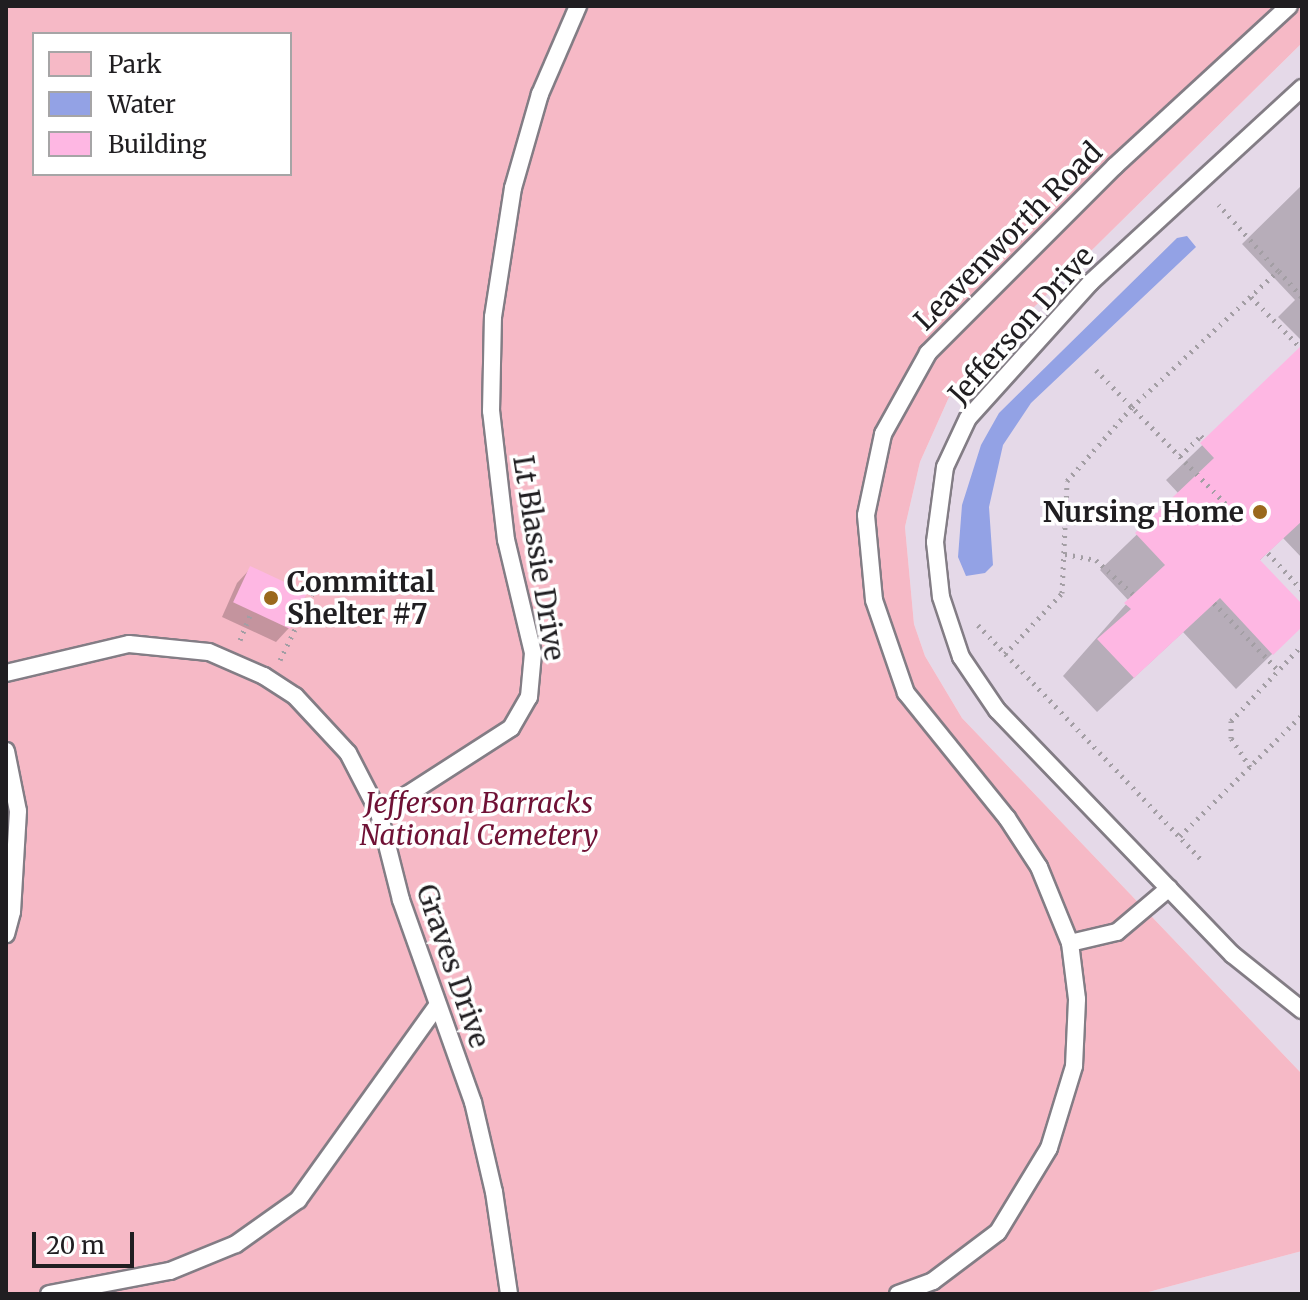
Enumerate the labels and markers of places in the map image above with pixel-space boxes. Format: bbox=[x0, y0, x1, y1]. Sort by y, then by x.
place label: Nursing Home bbox=[1043, 495, 1244, 529]
marker: Nursing Home bbox=[1251, 503, 1269, 521]
place label: Committal Shelter #7 bbox=[287, 565, 435, 631]
marker: Committal Shelter #7 bbox=[262, 589, 280, 607]

